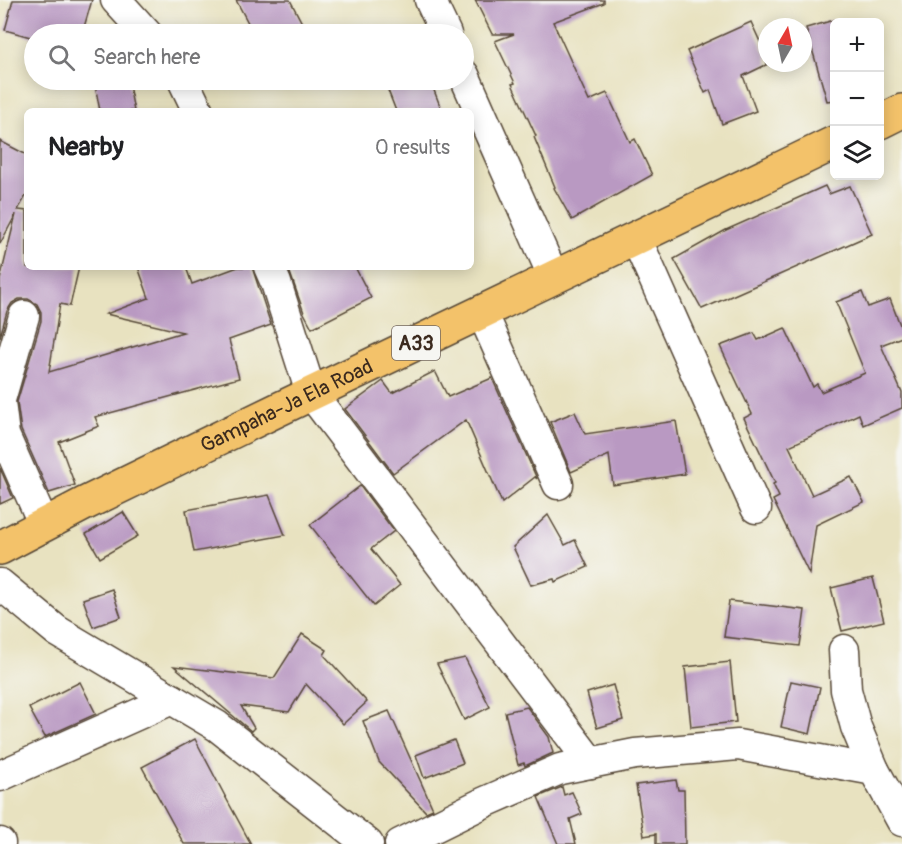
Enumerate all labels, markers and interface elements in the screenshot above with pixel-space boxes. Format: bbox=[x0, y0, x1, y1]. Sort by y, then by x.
north arrow bbox=[758, 18, 812, 72]
map controls bbox=[830, 18, 884, 180]
button: + bbox=[830, 18, 884, 72]
search box bbox=[24, 24, 474, 90]
icon: search bbox=[45, 41, 78, 74]
text: Search here bbox=[93, 43, 200, 71]
button: − bbox=[830, 72, 884, 126]
button: layers bbox=[830, 126, 884, 180]
text: Nearby bbox=[48, 131, 124, 163]
text: 0 results bbox=[375, 135, 450, 160]
road number: A33 bbox=[392, 326, 440, 360]
street label: Gampaha-Ja Ela Road bbox=[196, 353, 377, 459]

